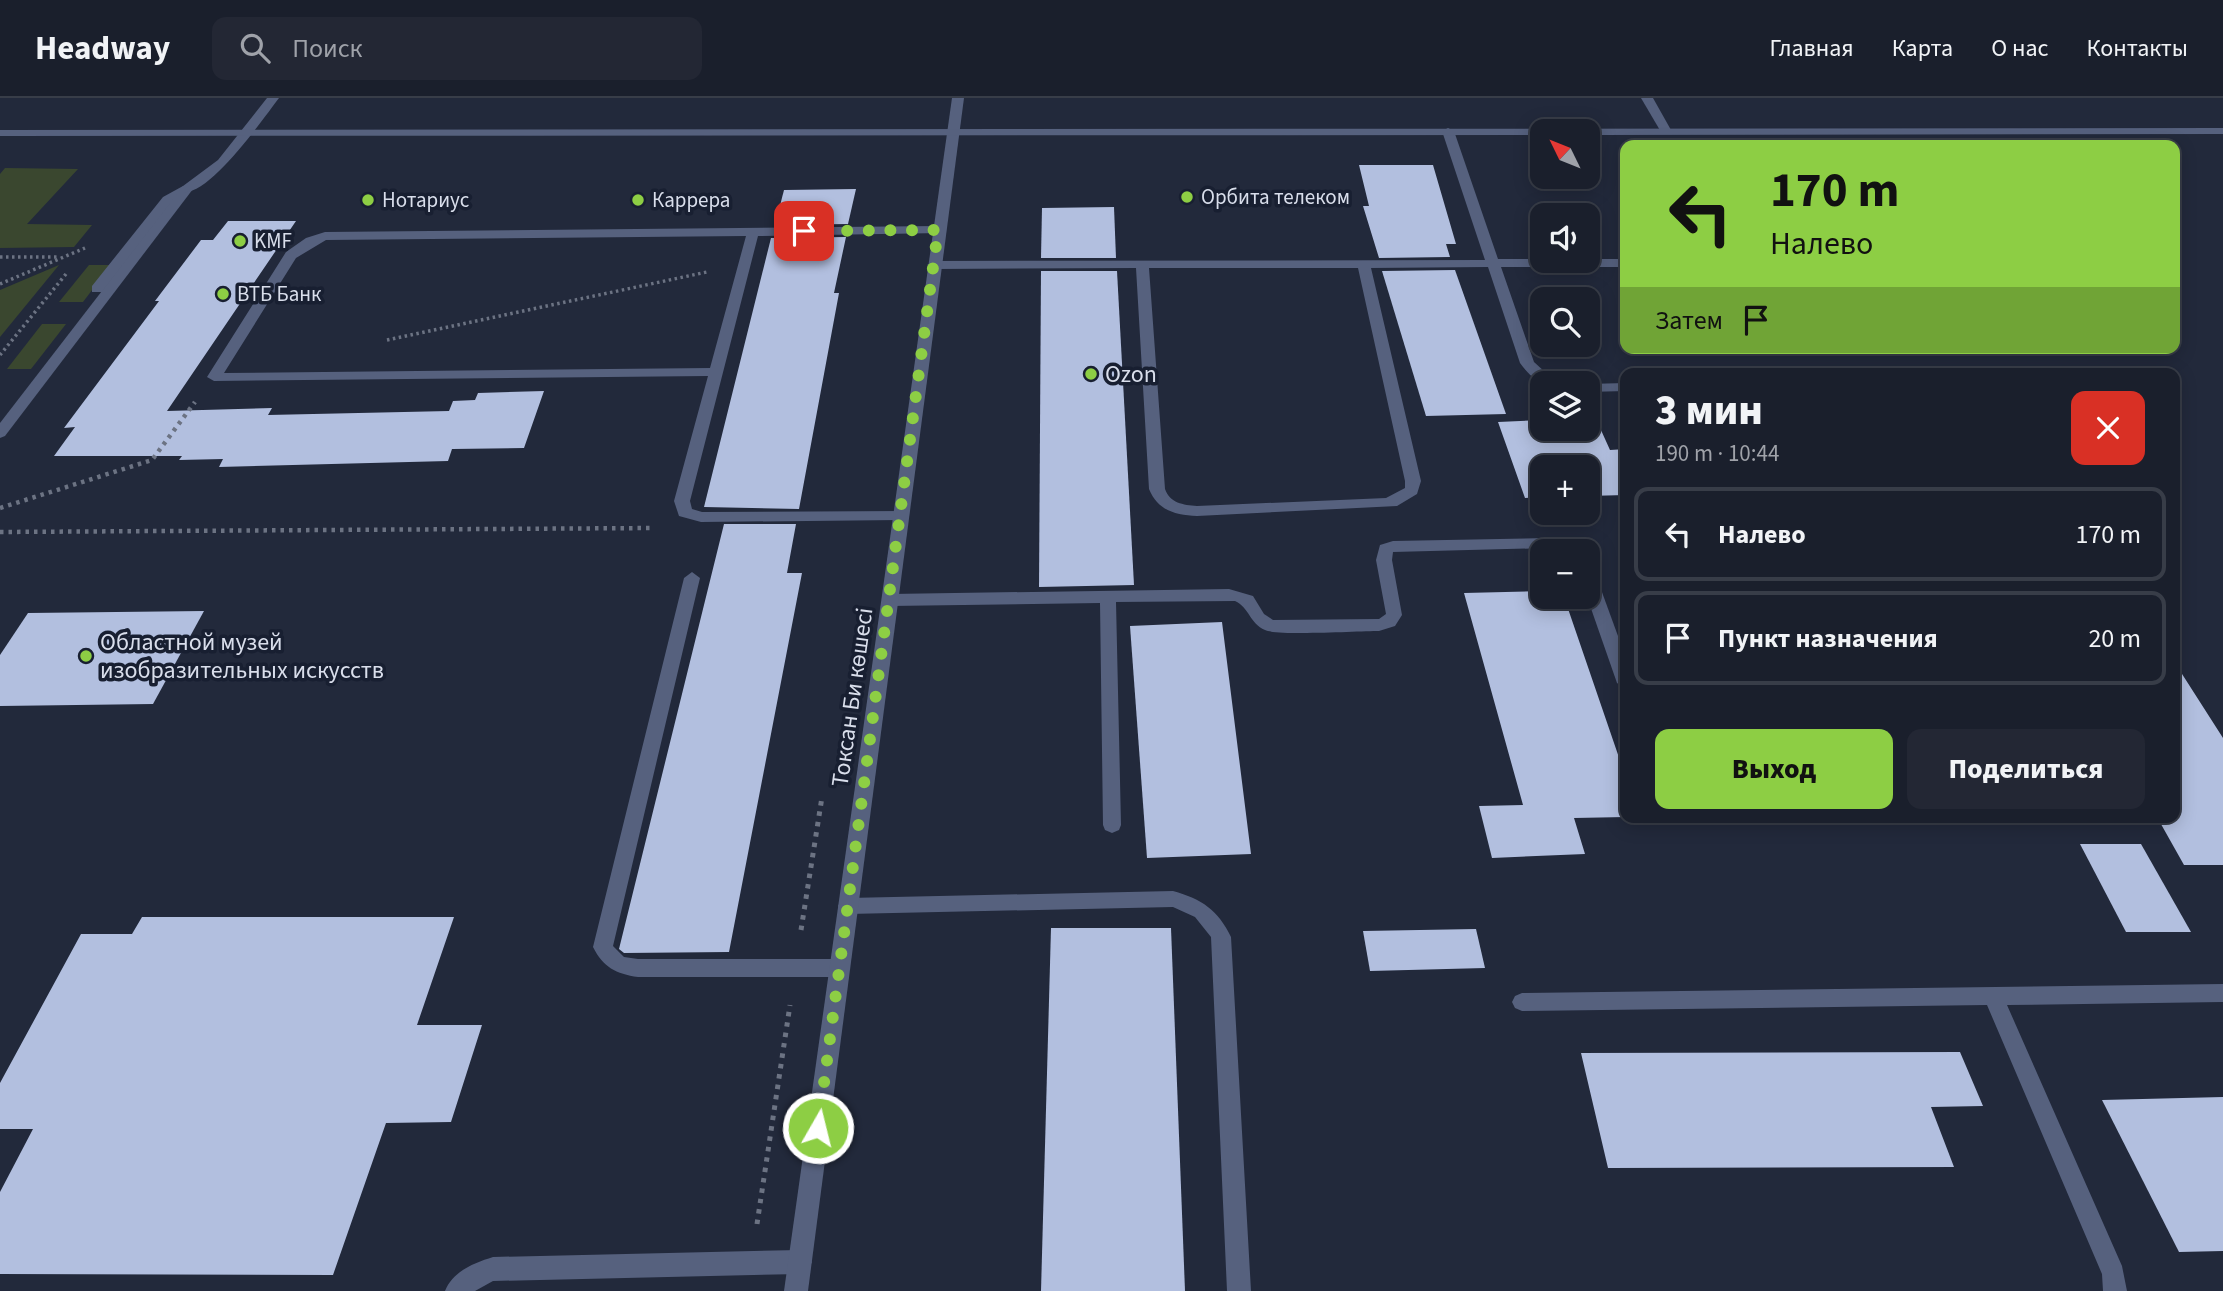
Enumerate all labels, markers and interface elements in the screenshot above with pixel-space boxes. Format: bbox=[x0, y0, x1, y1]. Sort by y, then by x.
search box bbox=[212, 17, 702, 80]
text: Headway bbox=[35, 25, 170, 72]
icon: search bbox=[236, 29, 274, 67]
text: Поиск bbox=[292, 30, 362, 67]
text: Главная bbox=[1769, 31, 1854, 66]
text: Карта bbox=[1892, 31, 1953, 66]
text: О нас bbox=[1991, 31, 2048, 66]
text: Контакты bbox=[2086, 31, 2188, 66]
north arrow bbox=[1530, 119, 1600, 189]
map controls bbox=[1530, 119, 1600, 609]
text: 170 m bbox=[1770, 156, 1899, 226]
icon: left bbox=[1655, 168, 1746, 259]
place label: Орбита телеком bbox=[1201, 182, 1350, 212]
place label: Нотариус bbox=[382, 185, 470, 215]
place label: Каррера bbox=[652, 185, 730, 215]
marker: Орбита телеком bbox=[1179, 189, 1195, 205]
marker: Нотариус bbox=[360, 192, 376, 208]
marker: Каррера bbox=[630, 192, 646, 208]
pin bbox=[774, 201, 834, 261]
button: sound bbox=[1530, 203, 1600, 273]
icon: arrive bbox=[785, 212, 823, 250]
text: Налево bbox=[1770, 221, 1873, 267]
place label: KMF bbox=[254, 226, 292, 256]
marker: KMF bbox=[232, 233, 248, 249]
place label: ВТБ Банк bbox=[237, 279, 322, 309]
marker: ВТБ Банк bbox=[215, 286, 231, 302]
button: search bbox=[1530, 287, 1600, 357]
icon: arrive bbox=[1737, 301, 1775, 339]
text: Затем bbox=[1655, 302, 1723, 339]
place label: Ozon bbox=[1105, 357, 1157, 392]
marker: Ozon bbox=[1083, 366, 1099, 382]
button: layers bbox=[1530, 371, 1600, 441]
text: 3 мин bbox=[1655, 381, 1763, 441]
button: close bbox=[2071, 391, 2145, 465]
text: 190 m · 10:44 bbox=[1655, 437, 1779, 470]
button: + bbox=[1530, 455, 1600, 525]
icon: left bbox=[1659, 515, 1697, 553]
text: Налево bbox=[1718, 516, 1806, 553]
text: 170 m bbox=[2075, 516, 2141, 553]
button: − bbox=[1530, 539, 1600, 609]
street label: Токсан Би көшесі bbox=[823, 605, 882, 789]
icon: arrive bbox=[1659, 619, 1697, 657]
text: Пункт назначения bbox=[1718, 620, 1938, 657]
text: 20 m bbox=[2088, 620, 2141, 657]
place label: Областной музей изобразительных искусств bbox=[100, 625, 384, 688]
marker: Областной музей изобразительных искусств bbox=[78, 648, 94, 664]
button: Выход bbox=[1655, 729, 1893, 809]
button: Поделиться bbox=[1907, 729, 2145, 809]
position arrow bbox=[781, 1091, 855, 1165]

